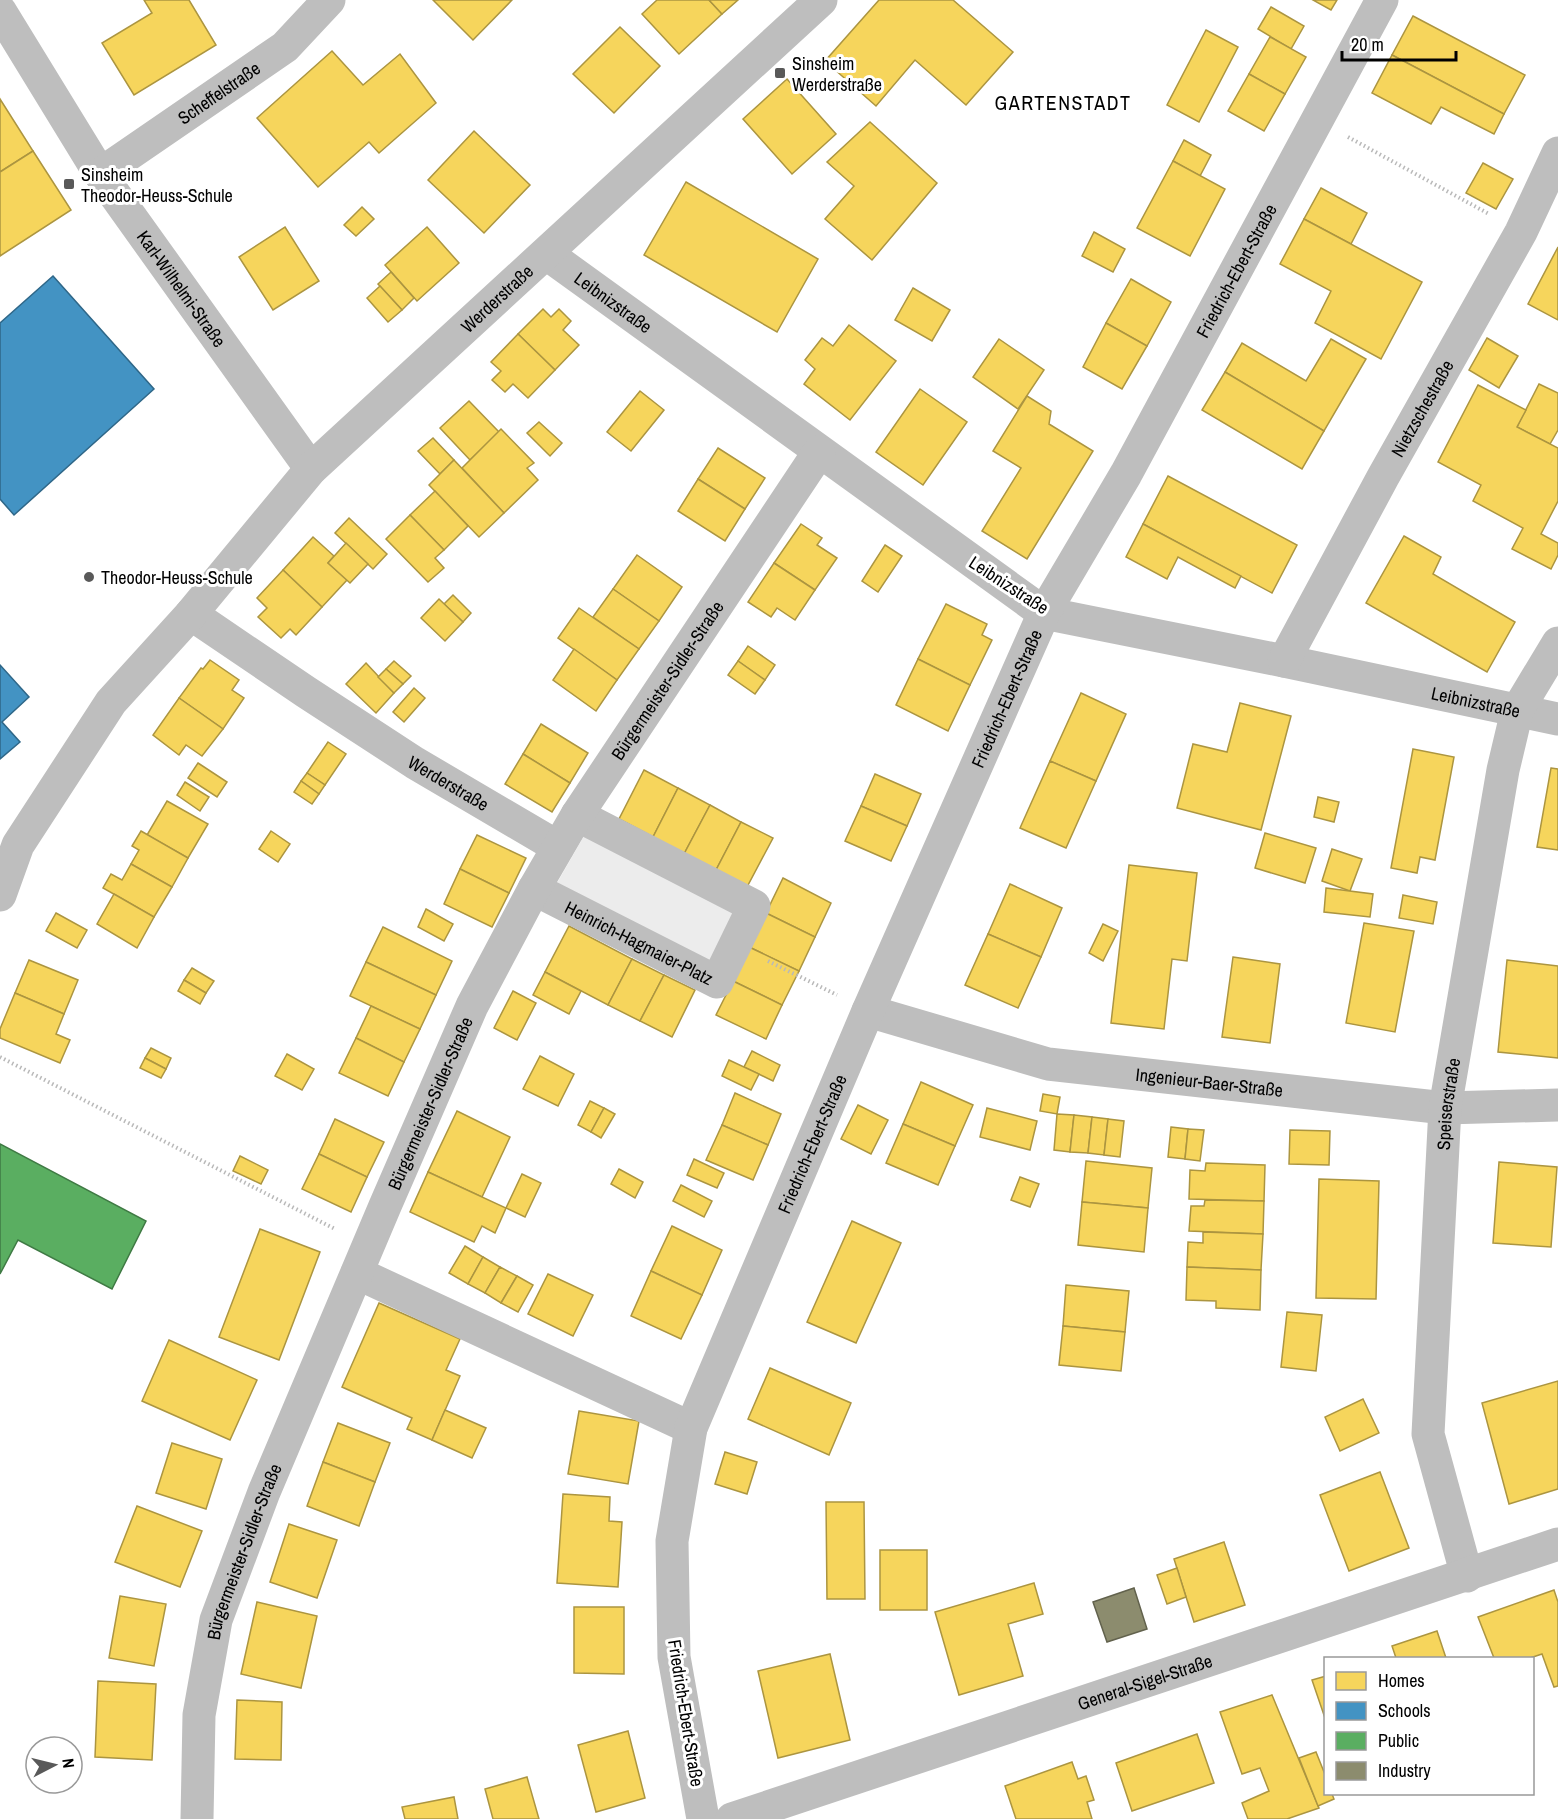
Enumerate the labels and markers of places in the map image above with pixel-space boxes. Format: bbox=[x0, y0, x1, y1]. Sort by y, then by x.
place label: Sinsheim Werderstraße bbox=[792, 51, 882, 97]
marker: Sinsheim Werderstraße bbox=[773, 66, 787, 80]
place label: Sinsheim Theodor-Heuss-Schule bbox=[81, 162, 233, 208]
marker: Sinsheim Theodor-Heuss-Schule bbox=[62, 177, 76, 191]
place label: Theodor-Heuss-Schule bbox=[101, 565, 253, 590]
marker: Theodor-Heuss-Schule bbox=[82, 570, 96, 584]

